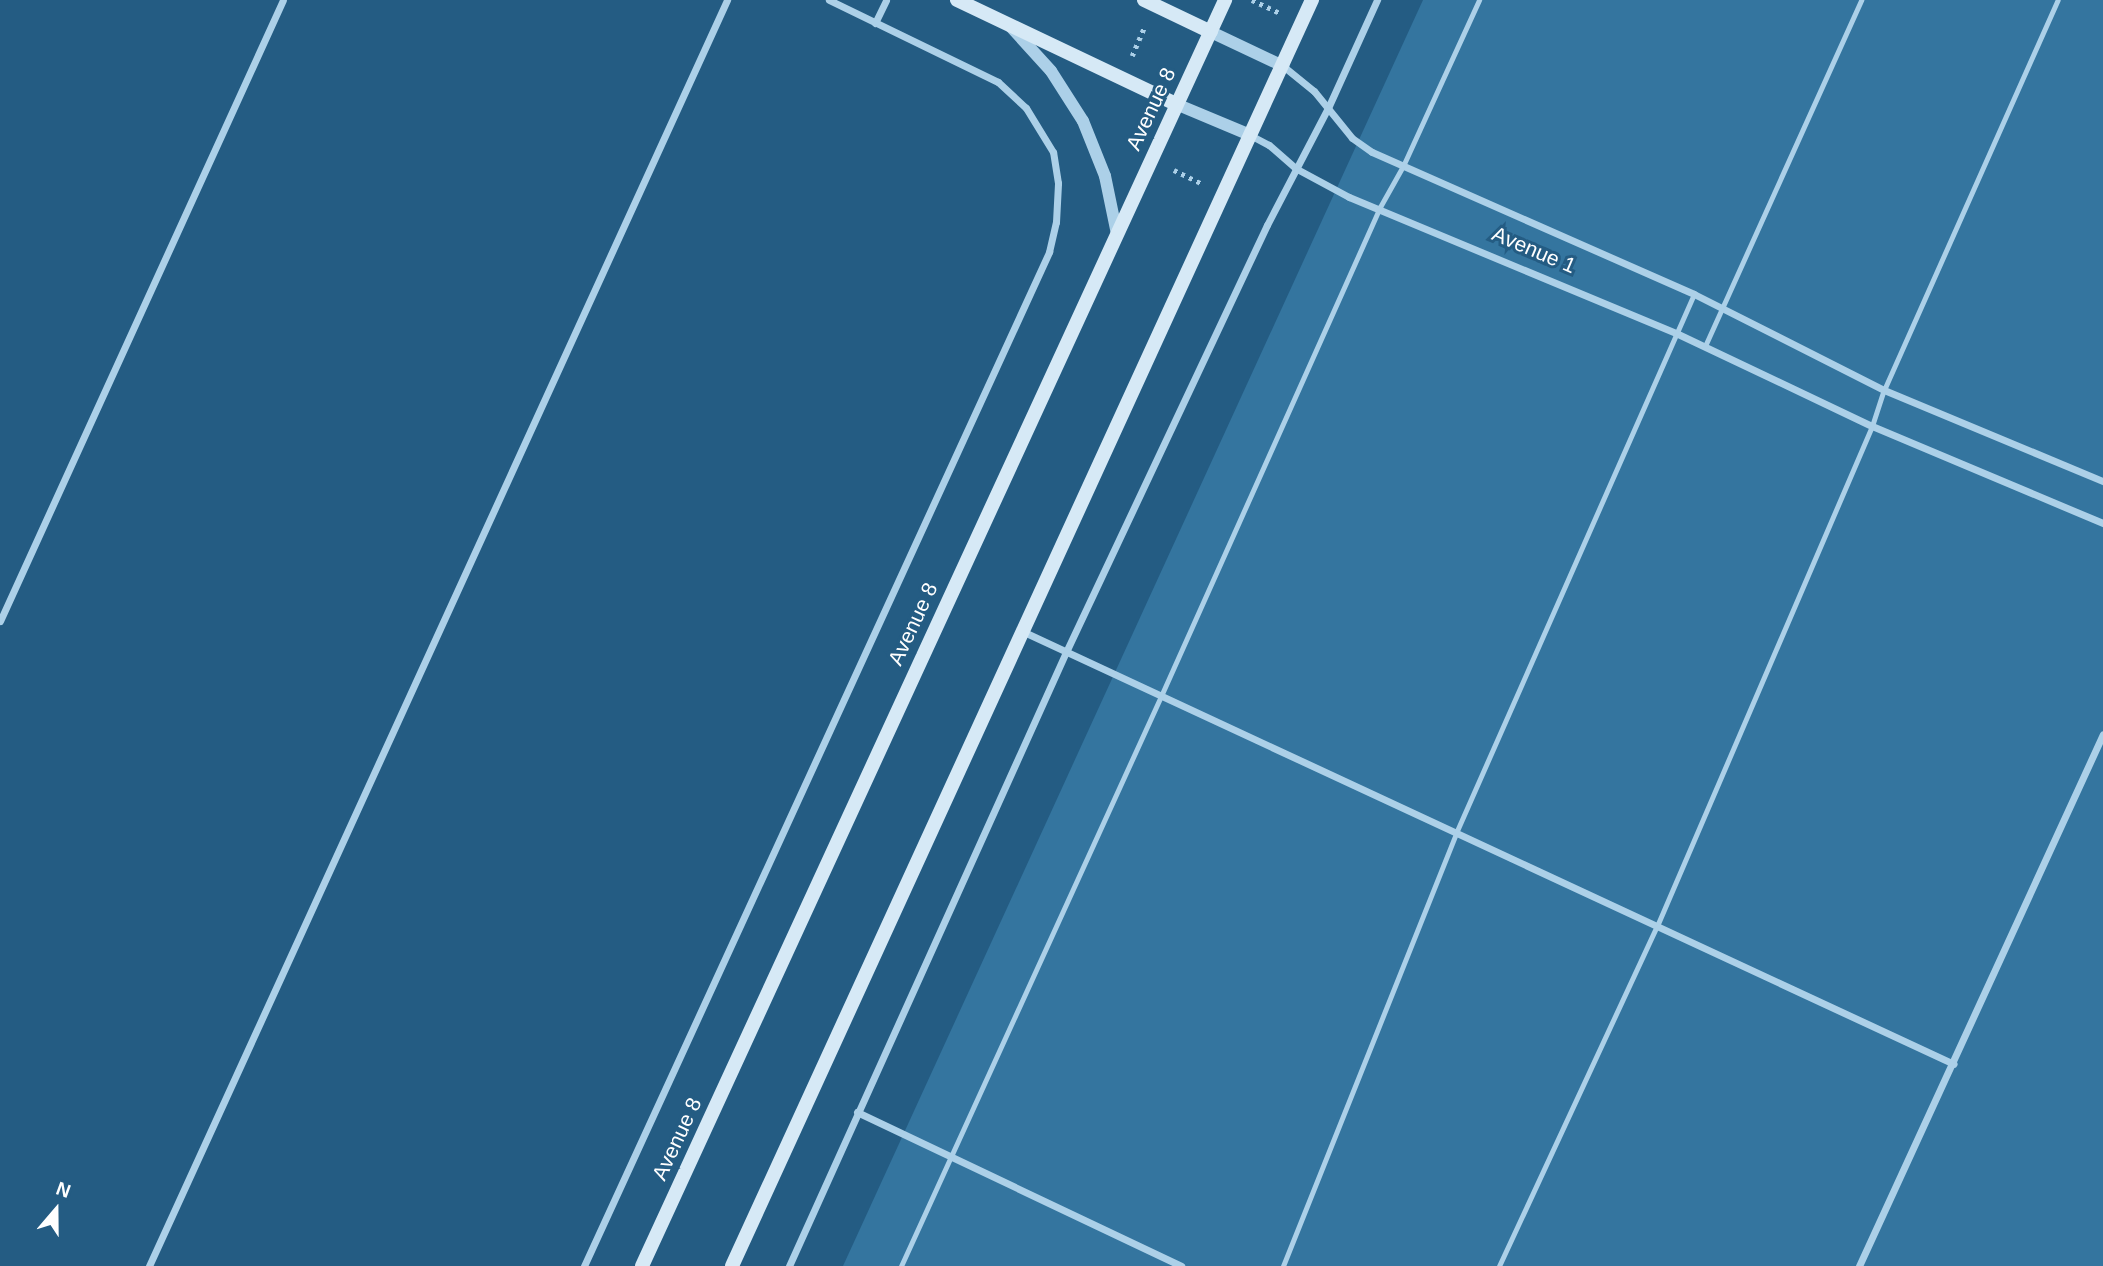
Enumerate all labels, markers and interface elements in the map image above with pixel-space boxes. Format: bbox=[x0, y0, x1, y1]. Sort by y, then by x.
street label: Avenue 8 bbox=[1121, 64, 1181, 154]
street label: Avenue 1 bbox=[1488, 221, 1580, 279]
street label: Avenue 8 bbox=[883, 579, 943, 669]
street label: Avenue 8 bbox=[647, 1094, 707, 1184]
north arrow bbox=[21, 1175, 91, 1245]
text: N bbox=[53, 1178, 73, 1202]

